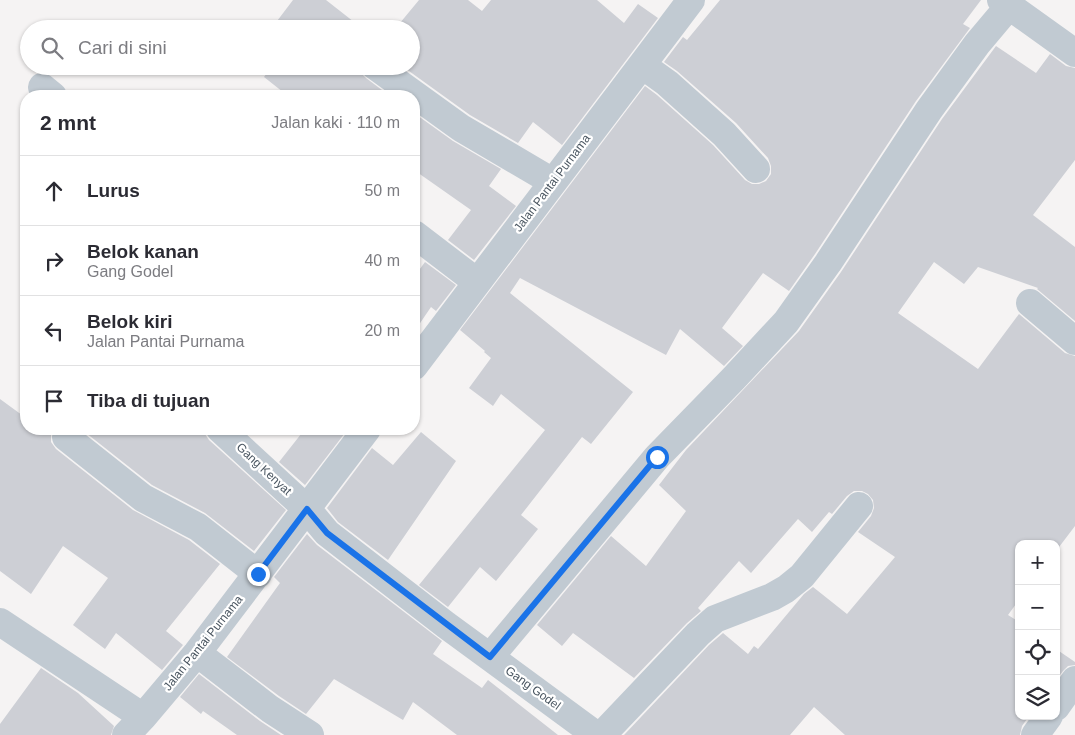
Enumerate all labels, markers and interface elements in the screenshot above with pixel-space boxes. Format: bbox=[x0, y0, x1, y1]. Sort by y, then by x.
search box bbox=[20, 20, 420, 75]
icon: search bbox=[38, 34, 66, 62]
text: Cari di sini bbox=[78, 37, 167, 58]
text: 2 mnt bbox=[40, 111, 96, 134]
text: Jalan kaki · 110 m bbox=[271, 114, 400, 131]
street label: Jalan Pantai Purnama bbox=[511, 131, 593, 234]
icon: ahead bbox=[40, 177, 68, 205]
text: Lurus bbox=[87, 180, 140, 201]
text: 50 m bbox=[364, 182, 400, 199]
text: Belok kanan bbox=[87, 241, 199, 262]
icon: right bbox=[40, 247, 68, 275]
text: 40 m bbox=[364, 252, 400, 269]
text: Gang Godel bbox=[87, 263, 173, 280]
text: Belok kiri bbox=[87, 311, 173, 332]
icon: left bbox=[40, 317, 68, 345]
text: 20 m bbox=[364, 322, 400, 339]
text: Jalan Pantai Purnama bbox=[87, 333, 244, 350]
icon: arrive bbox=[40, 387, 68, 415]
text: Tiba di tujuan bbox=[87, 390, 210, 411]
street label: Gang Kenyat bbox=[234, 440, 295, 498]
route start bbox=[646, 446, 669, 469]
map controls bbox=[1015, 540, 1060, 720]
button: + bbox=[1015, 540, 1060, 585]
route end bbox=[247, 563, 270, 586]
button: − bbox=[1015, 585, 1060, 630]
street label: Jalan Pantai Purnama bbox=[160, 592, 246, 693]
button: locate bbox=[1015, 630, 1060, 675]
street label: Gang Godel bbox=[503, 663, 563, 713]
button: layers bbox=[1015, 675, 1060, 720]

